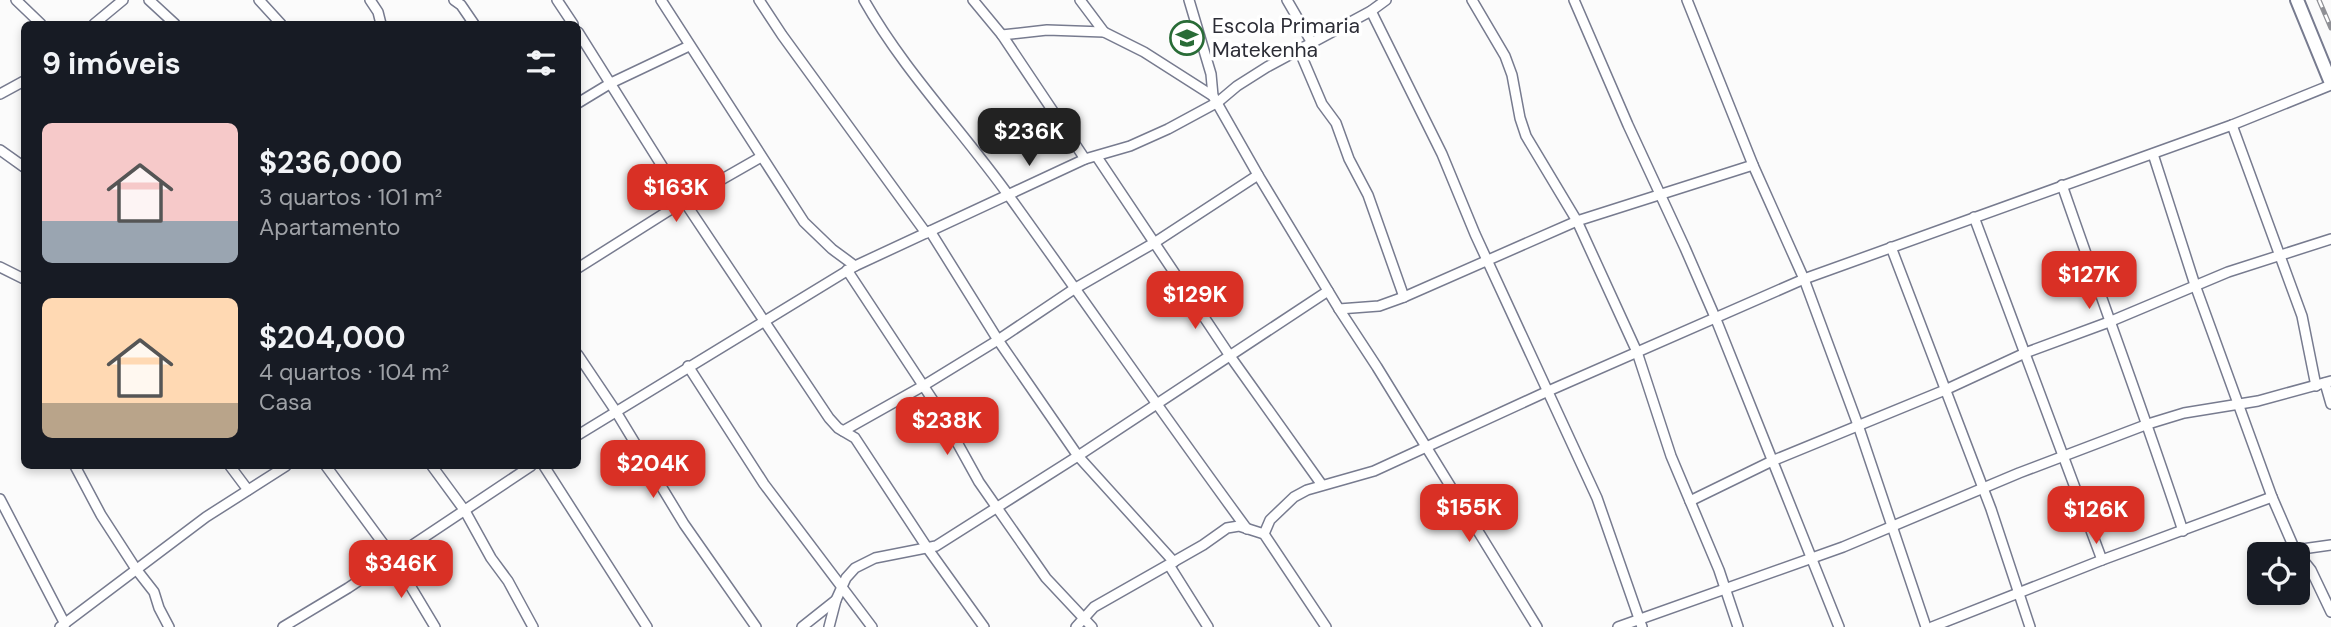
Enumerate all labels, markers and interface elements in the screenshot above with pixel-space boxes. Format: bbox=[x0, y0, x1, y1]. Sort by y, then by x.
place label: Escola Primaria Matekenha bbox=[1212, 12, 1360, 64]
school or university icon: Escola Primaria Matekenha bbox=[1168, 19, 1206, 57]
text: 9 imóveis bbox=[42, 44, 181, 83]
icon: filters bbox=[522, 44, 560, 82]
pin: $236K bbox=[980, 108, 1078, 168]
text: $236K bbox=[994, 116, 1064, 146]
text: $236,000 bbox=[259, 143, 402, 182]
icon: home bbox=[98, 151, 182, 235]
pin: $163K bbox=[627, 164, 725, 224]
text: $163K bbox=[643, 172, 709, 202]
text: 3 quartos · 101 m² bbox=[259, 182, 442, 212]
text: Apartamento bbox=[259, 212, 400, 242]
pin: $127K bbox=[2040, 252, 2138, 311]
text: $127K bbox=[2058, 259, 2120, 289]
pin: $129K bbox=[1146, 272, 1244, 331]
text: $129K bbox=[1162, 279, 1228, 309]
text: $204,000 bbox=[259, 318, 406, 357]
icon: home bbox=[98, 326, 182, 410]
text: 4 quartos · 104 m² bbox=[259, 357, 449, 387]
text: Casa bbox=[259, 387, 312, 417]
pin: $238K bbox=[898, 398, 996, 457]
text: $238K bbox=[912, 405, 982, 435]
pin: $204K bbox=[604, 440, 702, 500]
text: $204K bbox=[616, 448, 690, 478]
pin: $155K bbox=[1420, 484, 1518, 544]
pin: $126K bbox=[2047, 486, 2145, 546]
text: $155K bbox=[1436, 492, 1502, 522]
text: $126K bbox=[2063, 494, 2129, 524]
pin: $346K bbox=[352, 540, 450, 600]
map controls bbox=[2247, 542, 2310, 605]
button: locate bbox=[2247, 542, 2310, 605]
text: $346K bbox=[365, 548, 437, 578]

